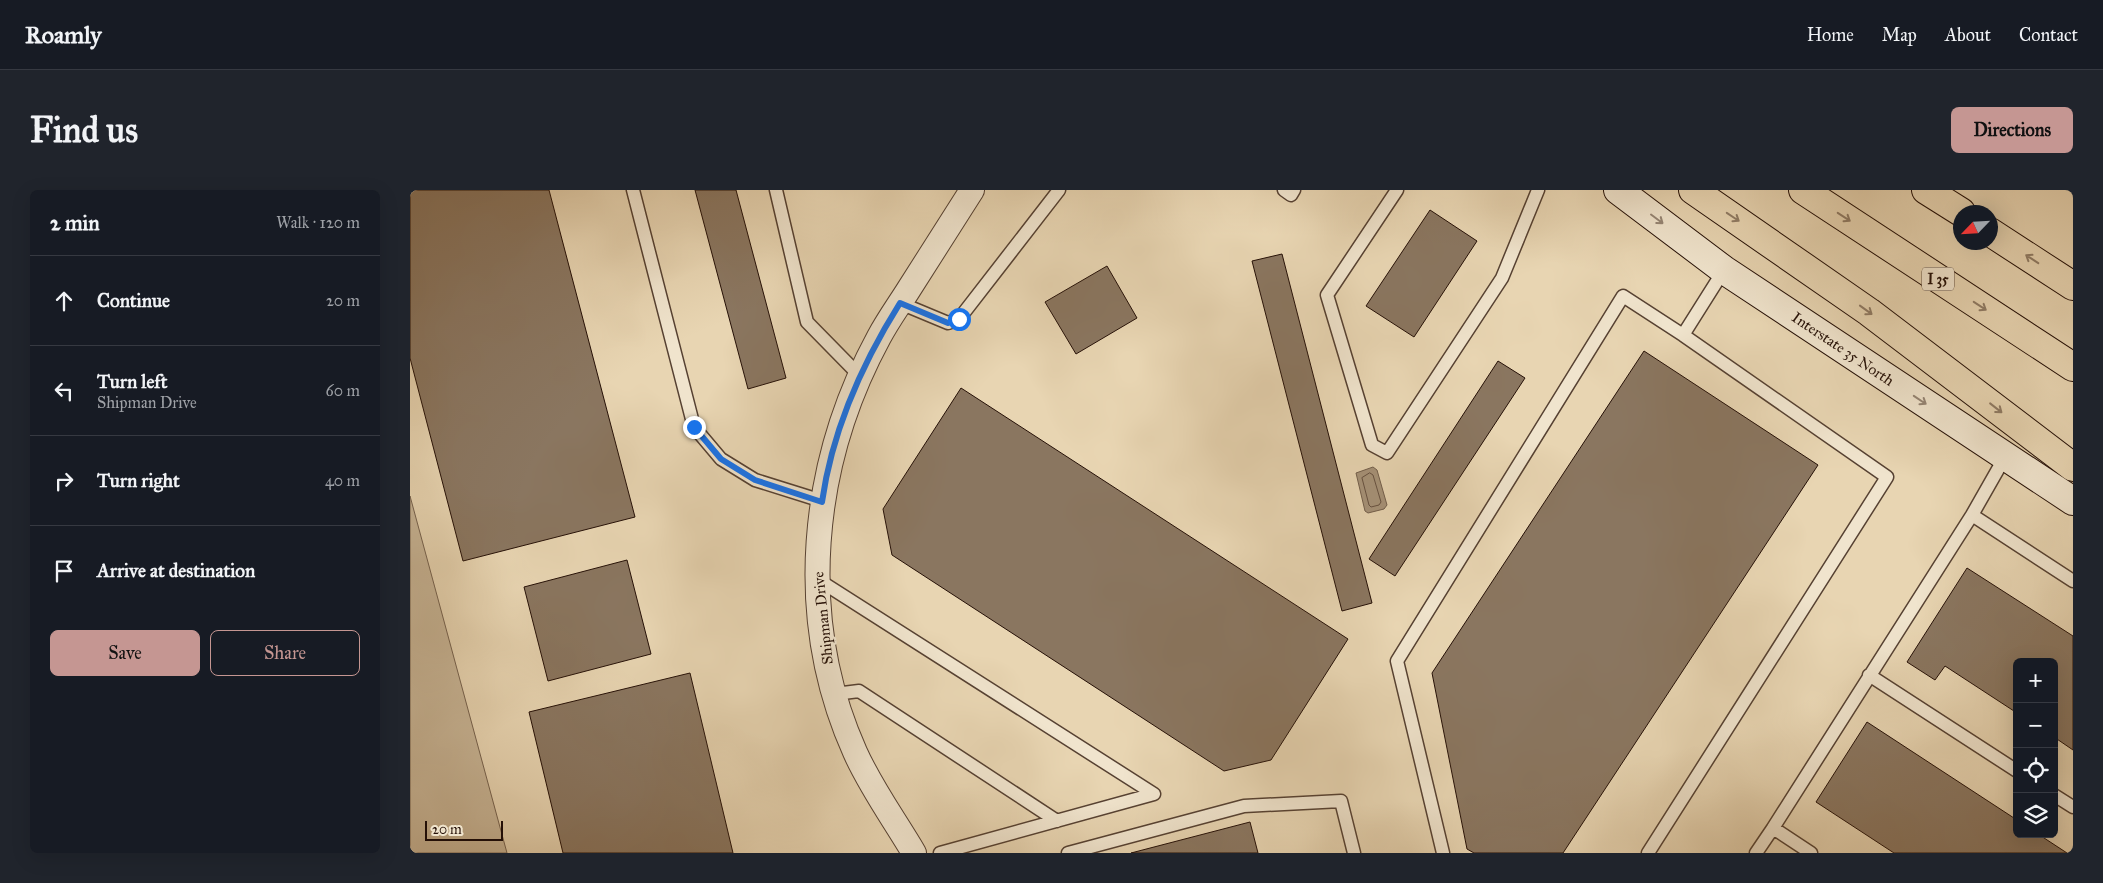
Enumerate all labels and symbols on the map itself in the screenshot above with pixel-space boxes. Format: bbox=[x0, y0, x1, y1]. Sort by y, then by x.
north arrow bbox=[1953, 205, 1998, 250]
one-way arrow bbox=[1726, 212, 1740, 222]
one-way arrow bbox=[1836, 212, 1850, 222]
one-way arrow bbox=[1650, 214, 1663, 225]
one-way arrow bbox=[2026, 254, 2040, 264]
road number: I 35 bbox=[1922, 268, 1954, 290]
one-way arrow bbox=[1972, 301, 1986, 311]
one-way arrow bbox=[1859, 305, 1873, 315]
route start bbox=[948, 308, 971, 331]
street label: Interstate 35 North bbox=[1789, 308, 1898, 390]
one-way arrow bbox=[1913, 396, 1927, 406]
one-way arrow bbox=[1989, 403, 2003, 413]
route end bbox=[683, 416, 706, 439]
street label: Shipman Drive bbox=[809, 571, 837, 665]
scale bar bbox=[425, 818, 502, 841]

